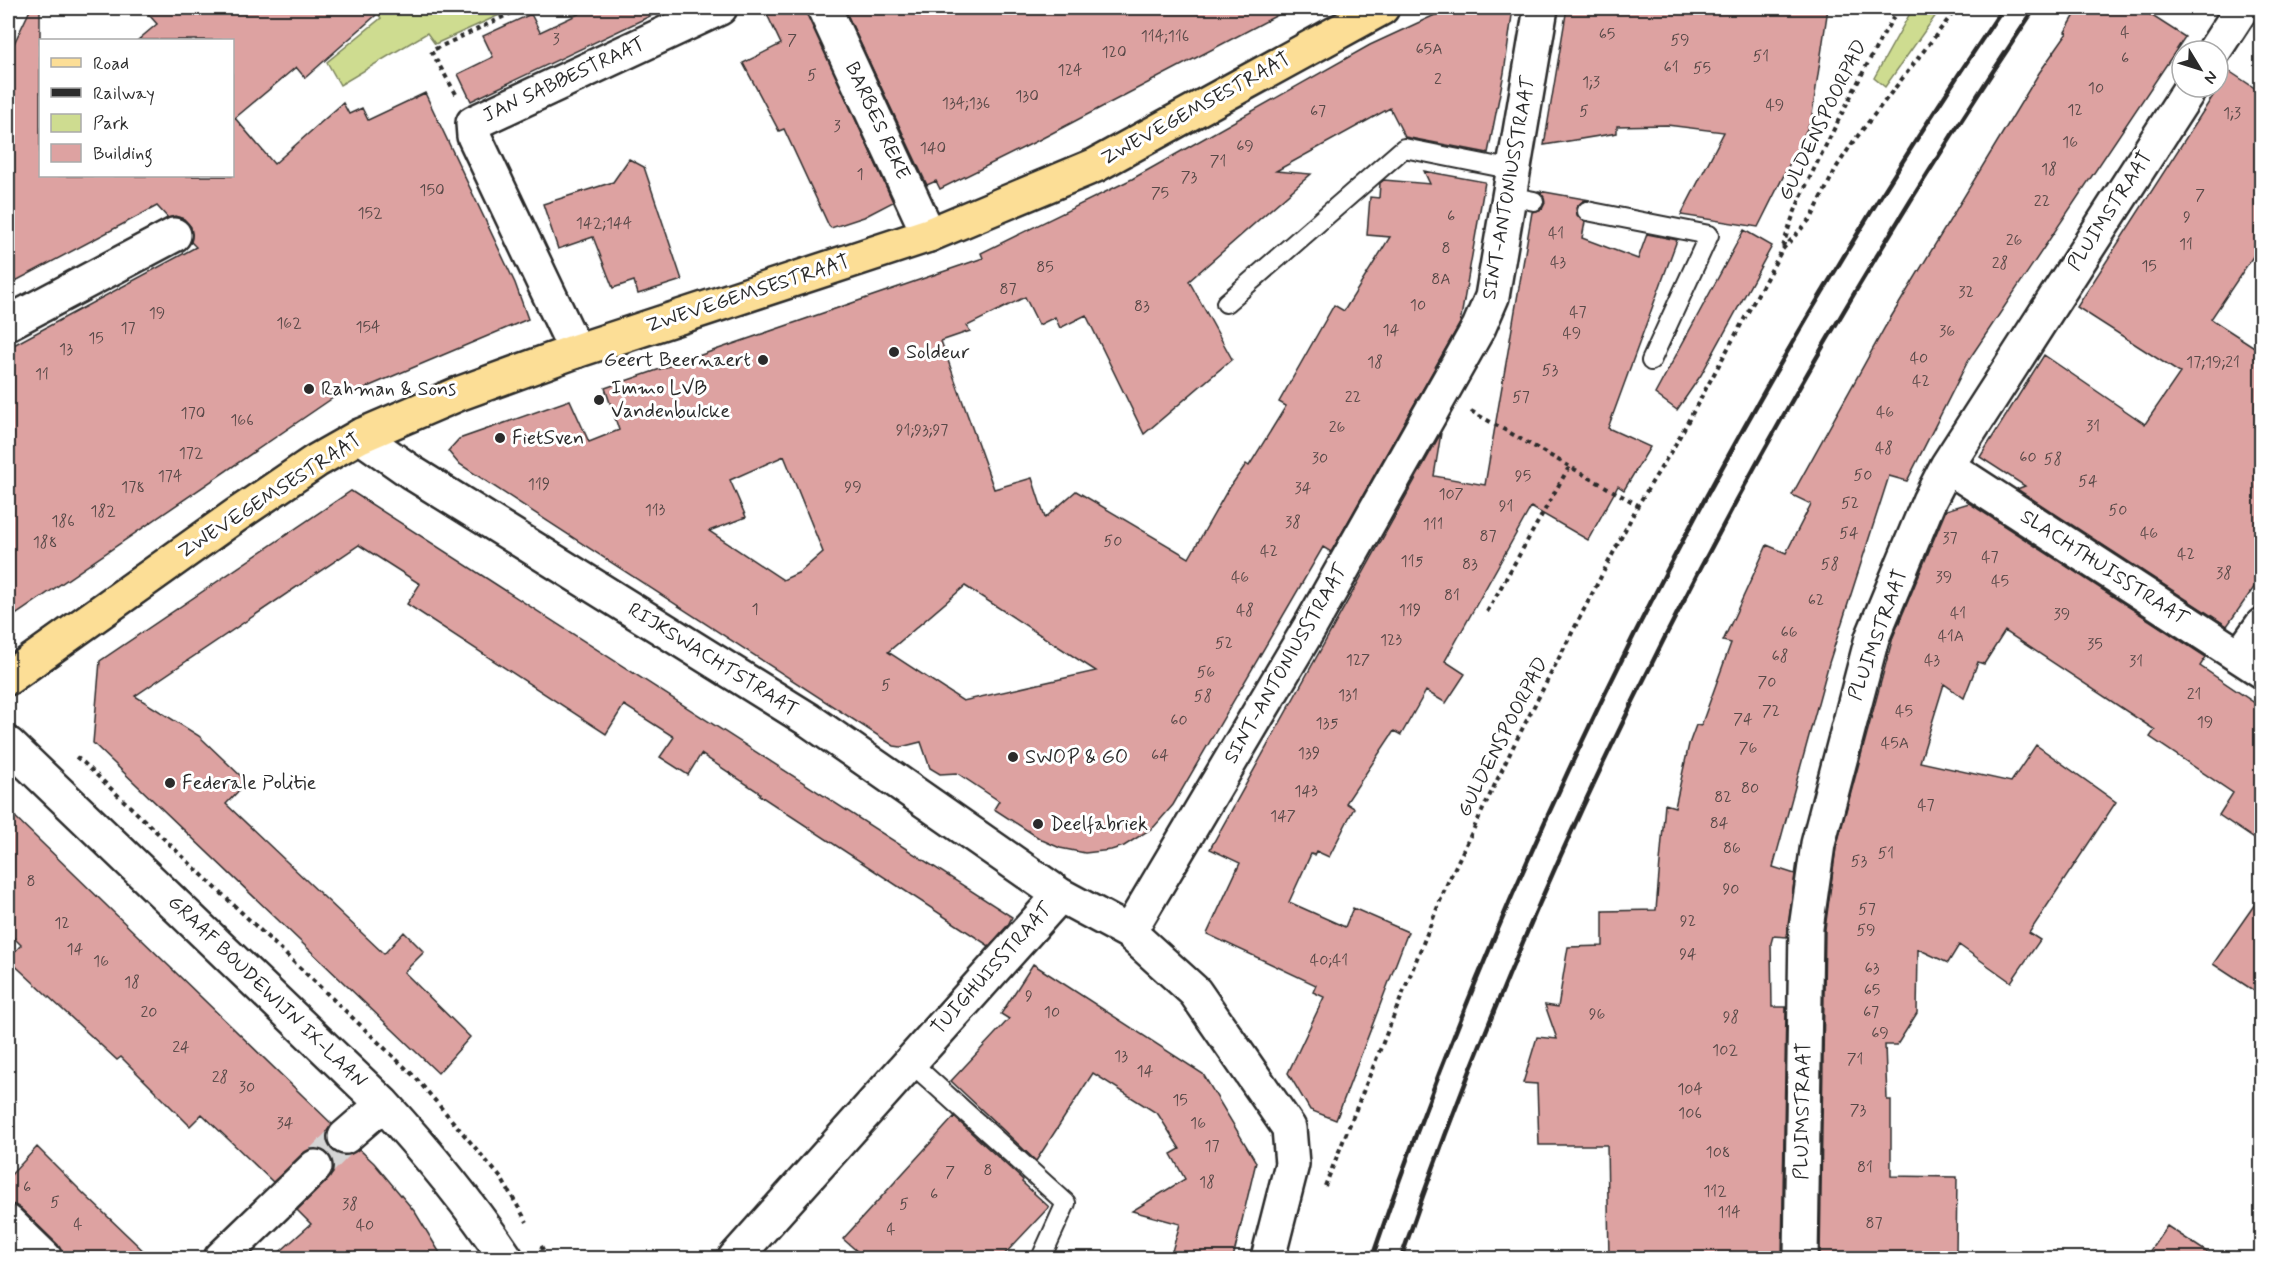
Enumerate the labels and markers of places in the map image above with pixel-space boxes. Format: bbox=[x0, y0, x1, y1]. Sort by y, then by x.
place label: Soldeur bbox=[906, 339, 970, 366]
marker: Soldeur bbox=[887, 345, 901, 359]
place label: Geert Beernaert bbox=[604, 347, 751, 374]
marker: Geert Beernaert bbox=[756, 353, 770, 367]
place label: Immo LVB Vandenbulcke bbox=[611, 375, 730, 425]
place label: Rahman & Sons bbox=[321, 376, 456, 403]
marker: Rahman & Sons bbox=[302, 382, 316, 396]
marker: Immo LVB Vandenbulcke bbox=[592, 393, 606, 407]
place label: FietSven bbox=[512, 425, 584, 452]
marker: FietSven bbox=[493, 431, 507, 445]
place label: SWOP & GO bbox=[1025, 744, 1128, 771]
marker: SWOP & GO bbox=[1006, 750, 1020, 764]
place label: Federale Politie bbox=[182, 770, 316, 797]
marker: Federale Politie bbox=[163, 776, 177, 790]
place label: Deelfabriek bbox=[1050, 811, 1148, 838]
marker: Deelfabriek bbox=[1031, 817, 1045, 831]

